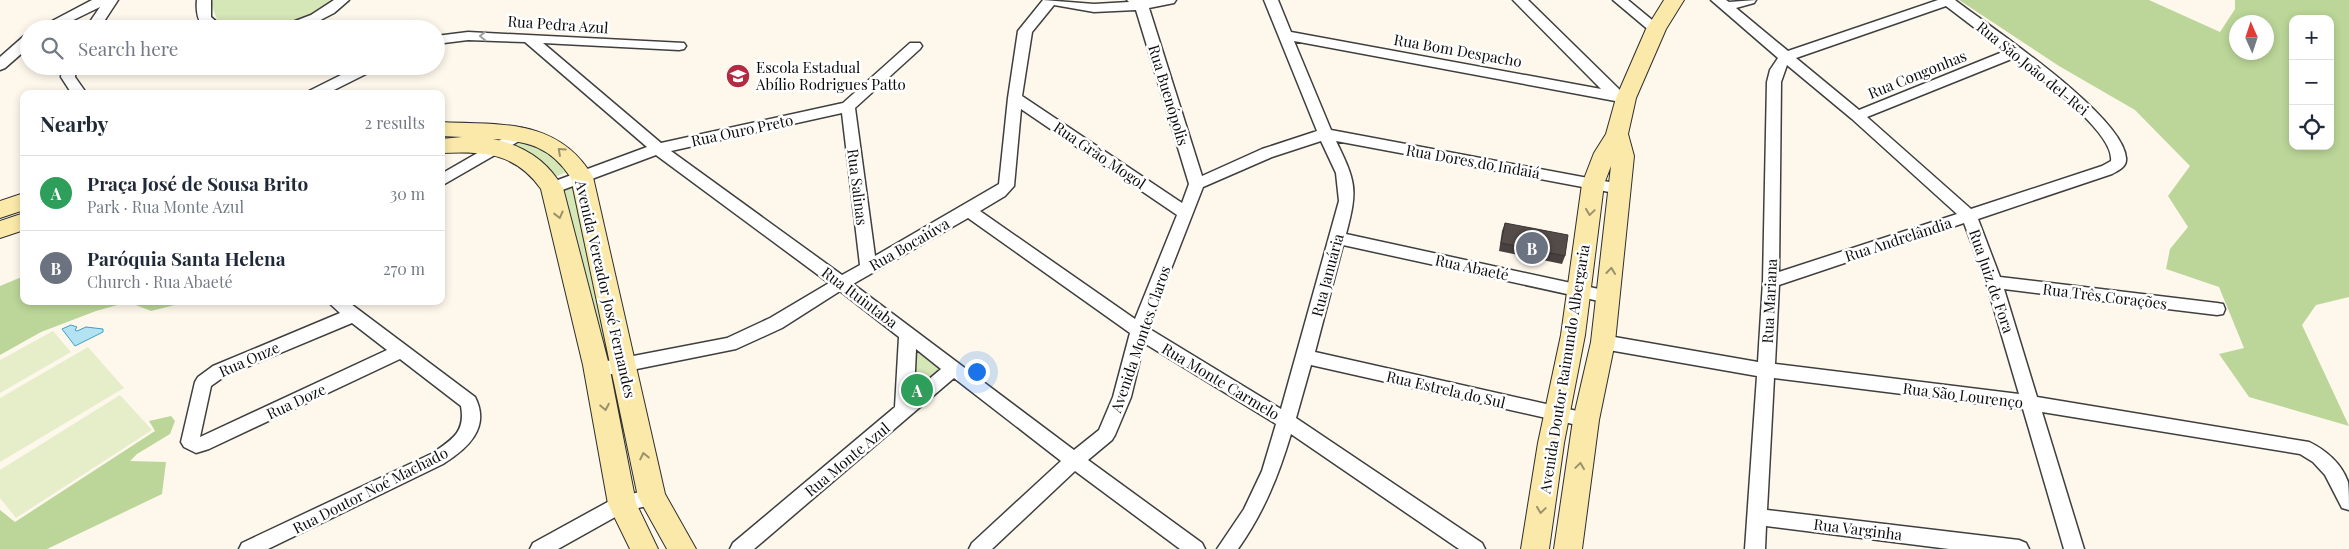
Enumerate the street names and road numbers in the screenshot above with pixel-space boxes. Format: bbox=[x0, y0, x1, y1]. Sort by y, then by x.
street label: Rua Pedra Azul bbox=[507, 10, 609, 38]
street label: Rua São João del-Rei bbox=[1973, 16, 2094, 120]
street label: Rua Bom Despacho bbox=[1392, 29, 1524, 71]
street label: Rua Buenópolis bbox=[1144, 42, 1194, 148]
street label: Rua Congonhas bbox=[1865, 45, 1969, 103]
street label: Rua Ouro Preto bbox=[689, 109, 795, 151]
street label: Rua Grão Mogol bbox=[1050, 117, 1150, 193]
street label: Rua Dores do Indaiá bbox=[1404, 139, 1542, 183]
street label: Rua Salinas bbox=[843, 148, 873, 226]
street label: Avenida Vereador José Fernandes bbox=[571, 177, 641, 400]
street label: Rua Andrelândia bbox=[1842, 212, 1955, 266]
street label: Rua Bocaiúva bbox=[865, 213, 953, 275]
street label: Rua Juiz de Fora bbox=[1965, 226, 2019, 336]
street label: Rua Januária bbox=[1306, 231, 1348, 319]
street label: Avenida Doutor Raimundo Albergaria bbox=[1534, 243, 1594, 496]
street label: Rua Abaeté bbox=[1433, 249, 1511, 285]
street label: Rua Mariana bbox=[1757, 258, 1781, 344]
street label: Rua Ituiutaba bbox=[818, 262, 902, 332]
street label: Avenida Montes Claros bbox=[1105, 263, 1175, 416]
street label: Rua Três Corações bbox=[2042, 278, 2168, 314]
street label: Rua Onze bbox=[216, 337, 282, 381]
street label: Rua Monte Carmelo bbox=[1158, 338, 1284, 424]
street label: Rua Estrela do Sul bbox=[1384, 366, 1508, 412]
street label: Rua São Lourenço bbox=[1902, 378, 2024, 412]
street label: Rua Doze bbox=[263, 379, 329, 423]
street label: Rua Monte Azul bbox=[800, 418, 894, 500]
street label: Rua Doutor Noé Machado bbox=[289, 442, 451, 538]
street label: Rua Varginha bbox=[1813, 514, 1904, 544]

